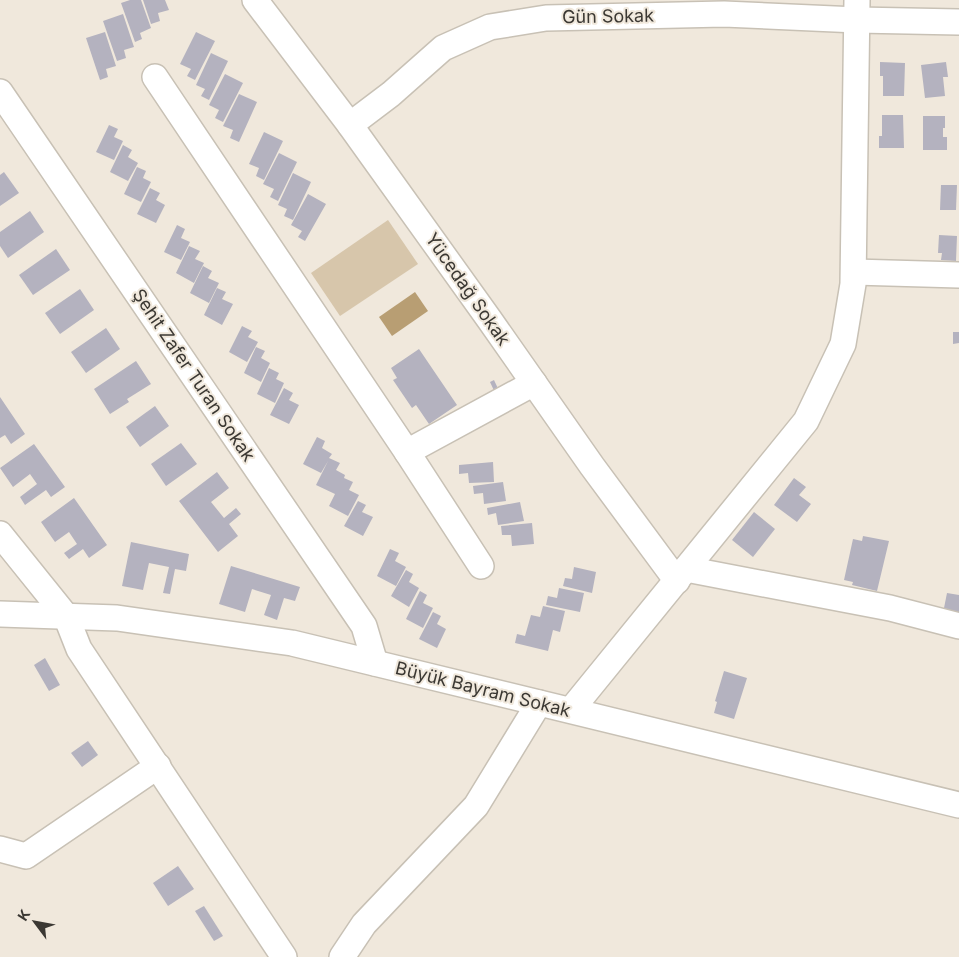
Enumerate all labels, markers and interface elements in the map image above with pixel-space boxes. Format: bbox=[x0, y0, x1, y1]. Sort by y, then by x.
street label: Gün Sokak bbox=[562, 5, 654, 27]
street label: Yücedağ Sokak bbox=[421, 229, 515, 349]
street label: Şehit Zafer Turan Sokak bbox=[128, 285, 260, 465]
street label: Büyük Bayram Sokak bbox=[393, 657, 573, 721]
north arrow bbox=[10, 897, 60, 947]
text: K bbox=[14, 906, 33, 924]

